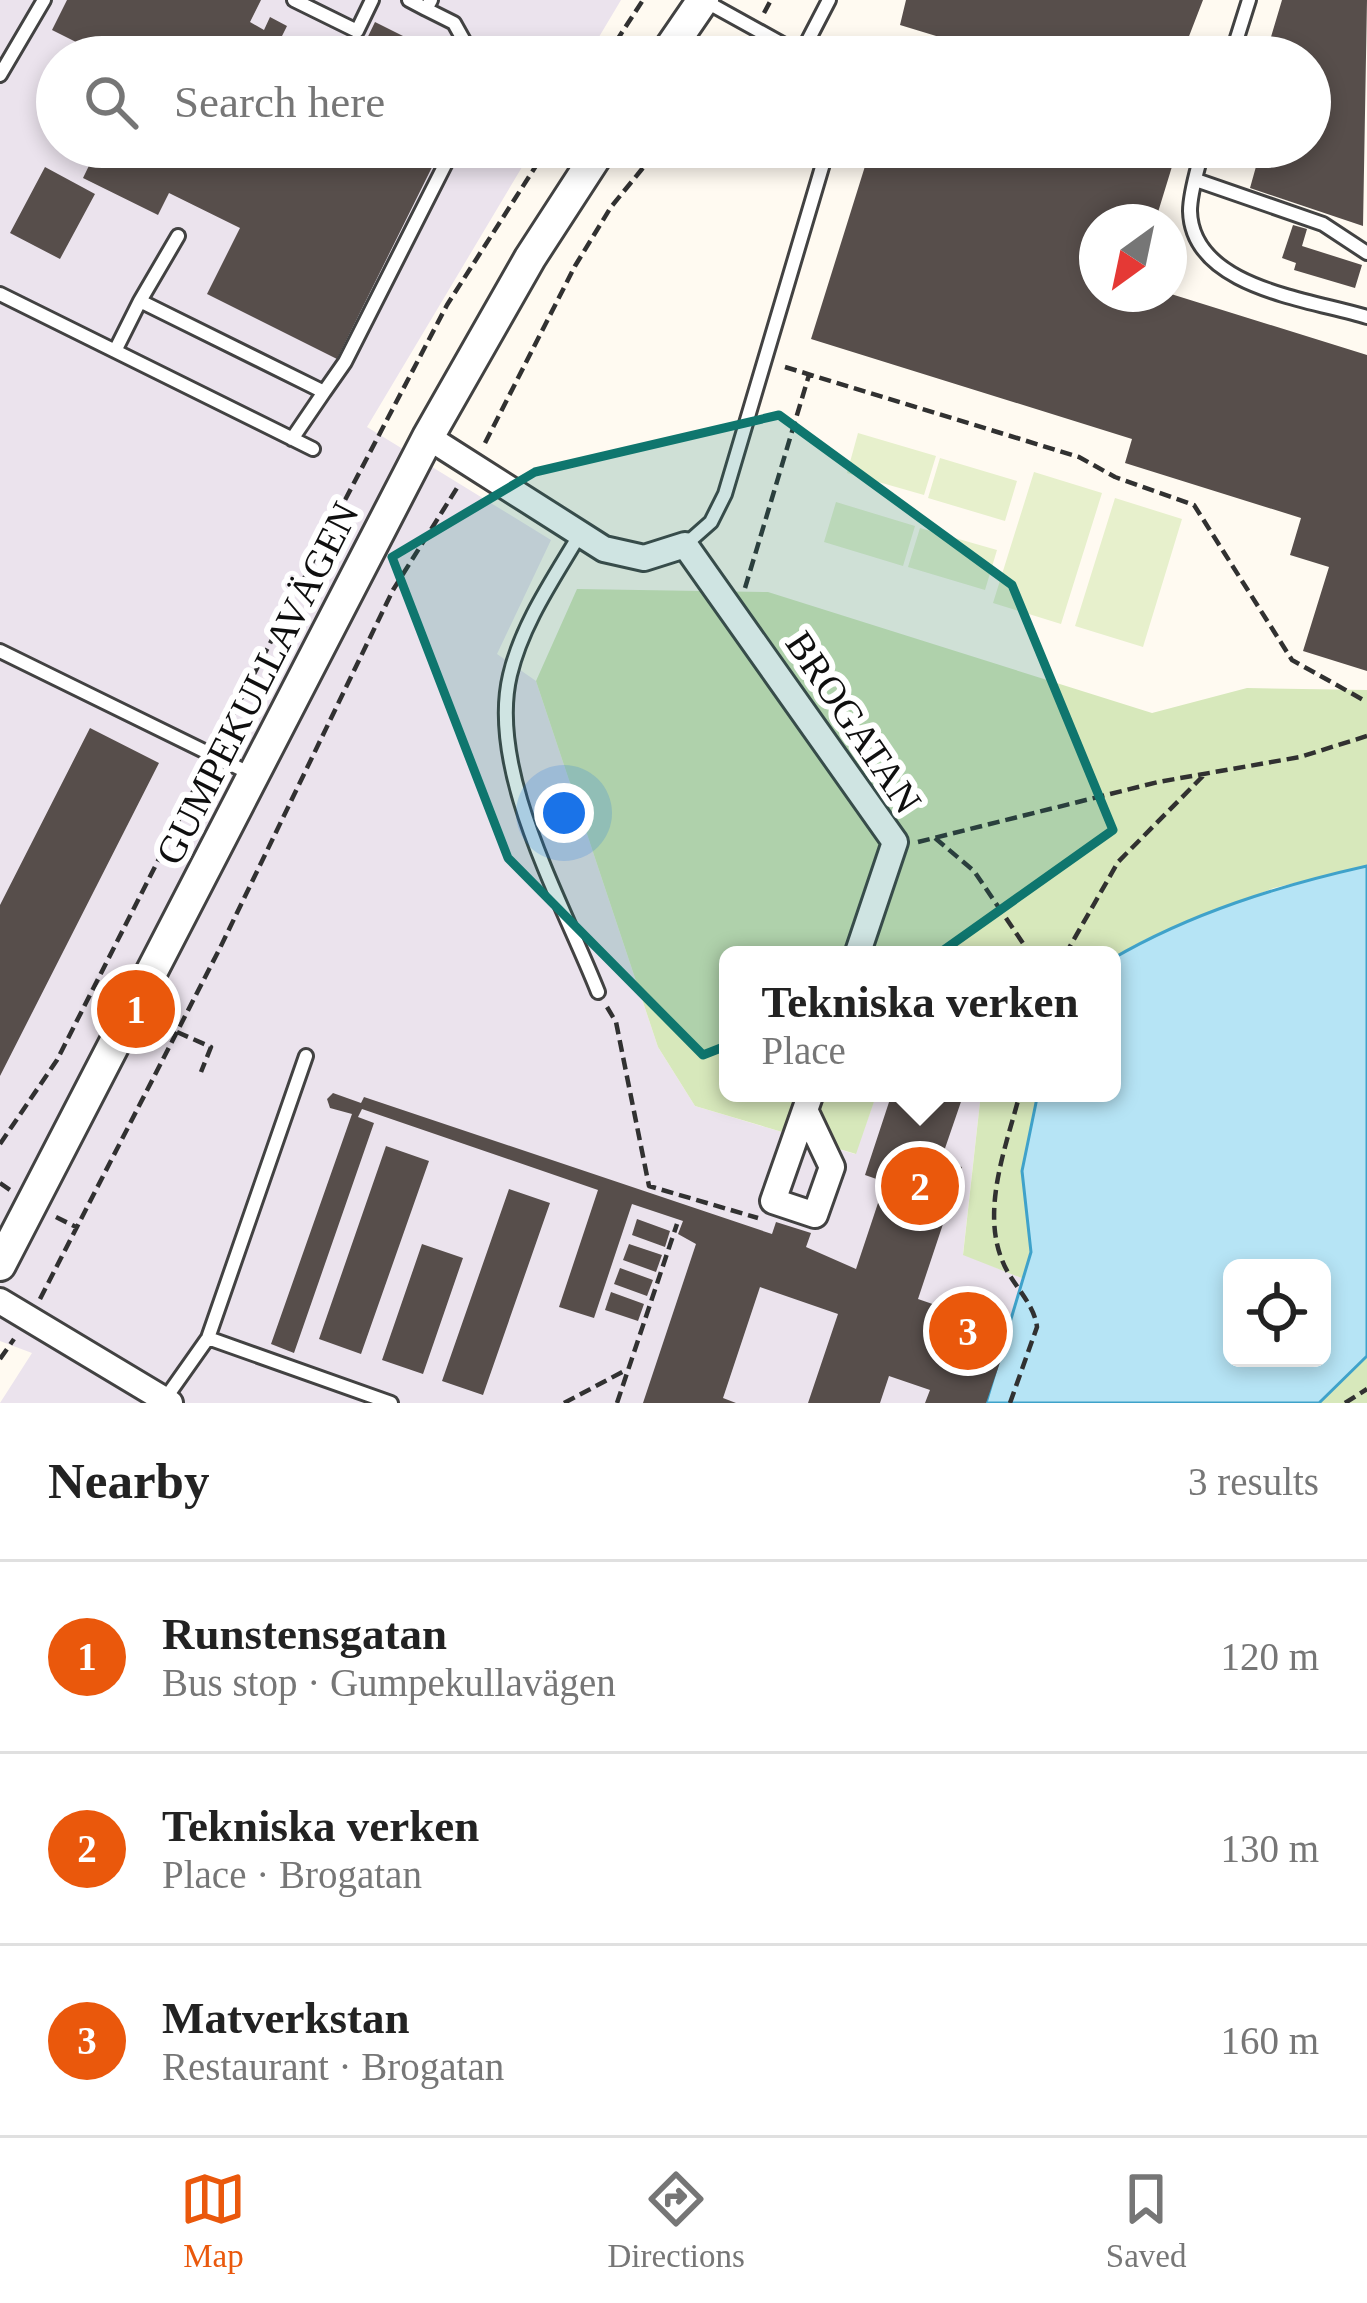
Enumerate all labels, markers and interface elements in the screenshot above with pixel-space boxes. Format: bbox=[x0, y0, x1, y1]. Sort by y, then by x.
search box bbox=[36, 36, 1331, 168]
icon: search bbox=[78, 69, 144, 135]
text: Search here bbox=[174, 77, 385, 127]
north arrow bbox=[1079, 204, 1187, 312]
street label: GUMPEKULLAVÄGEN bbox=[147, 495, 367, 871]
street label: BROGATAN bbox=[778, 623, 930, 821]
your location bbox=[534, 783, 594, 843]
popup bbox=[719, 946, 1121, 1102]
pin: 1 bbox=[97, 964, 175, 1054]
text: Tekniska verken bbox=[761, 977, 1079, 1027]
text: Place bbox=[761, 1029, 846, 1072]
pin: 2 bbox=[881, 1141, 959, 1231]
map controls bbox=[1223, 1259, 1331, 1367]
button: locate bbox=[1223, 1259, 1331, 1367]
pin: 3 bbox=[929, 1286, 1007, 1376]
text: Nearby bbox=[48, 1453, 209, 1509]
text: 3 results bbox=[1188, 1460, 1319, 1503]
text: Runstensgatan bbox=[162, 1609, 447, 1659]
text: 1 bbox=[77, 1635, 97, 1678]
text: 120 m bbox=[1220, 1635, 1319, 1678]
text: Bus stop · Gumpekullavägen bbox=[162, 1661, 616, 1704]
text: Tekniska verken bbox=[162, 1801, 479, 1851]
text: 2 bbox=[77, 1827, 97, 1870]
text: 130 m bbox=[1220, 1827, 1319, 1870]
text: Place · Brogatan bbox=[162, 1853, 422, 1896]
text: Matverkstan bbox=[162, 1993, 409, 2043]
text: 3 bbox=[77, 2019, 97, 2062]
text: 160 m bbox=[1220, 2019, 1319, 2062]
text: Restaurant · Brogatan bbox=[162, 2045, 504, 2088]
tab: Map bbox=[180, 2166, 246, 2275]
tab: Directions bbox=[607, 2166, 745, 2275]
tab: Saved bbox=[1106, 2166, 1187, 2275]

